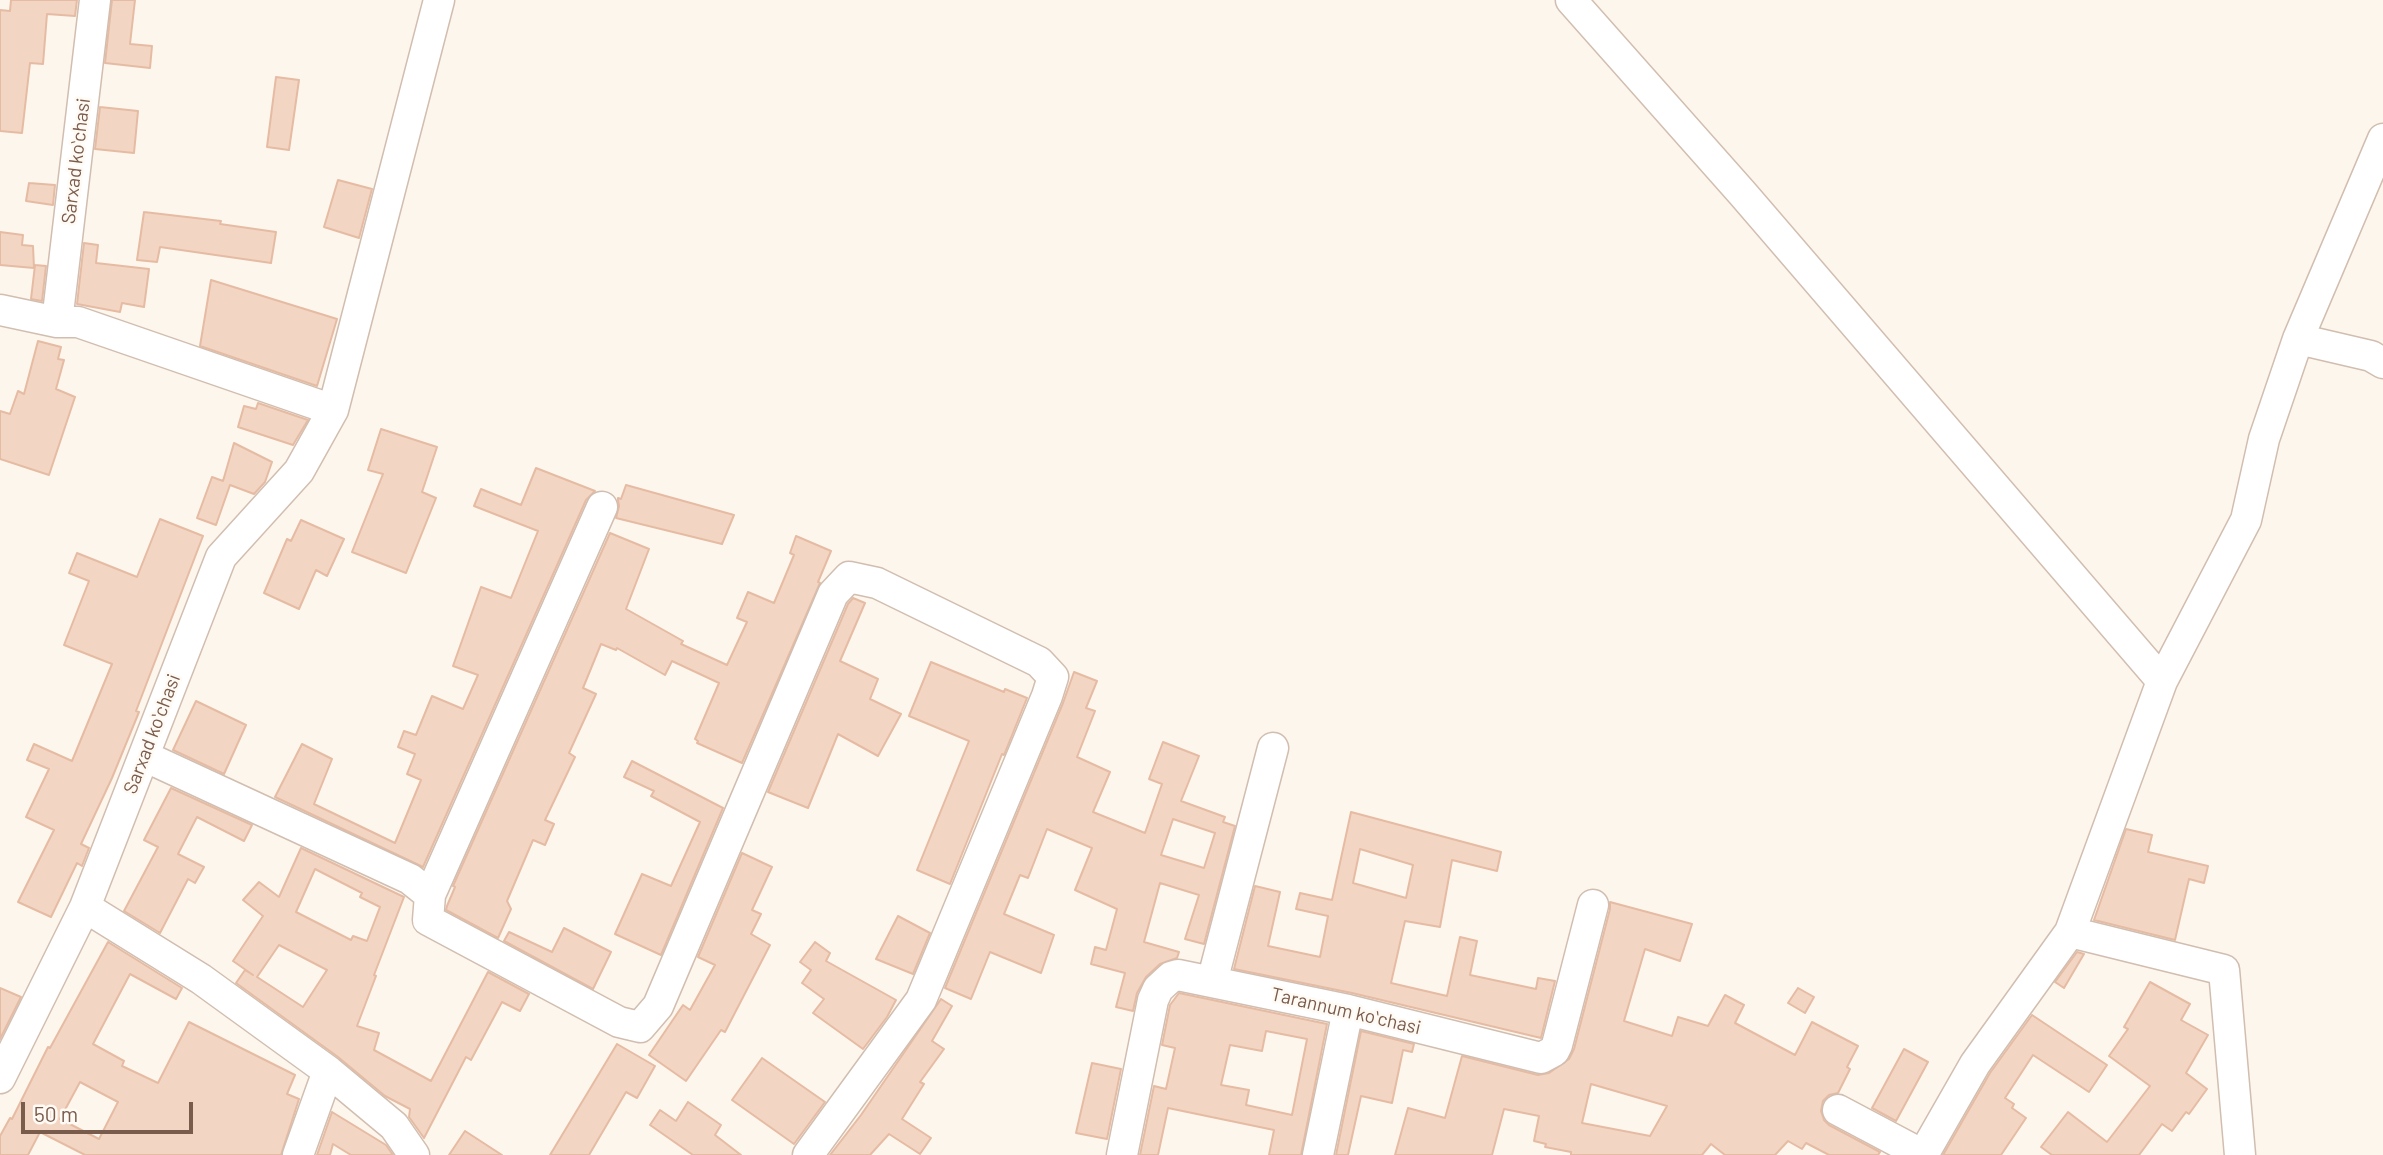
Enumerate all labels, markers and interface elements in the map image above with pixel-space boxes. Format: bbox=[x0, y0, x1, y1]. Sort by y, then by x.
street label: Sarxad koʻchasi bbox=[57, 97, 95, 225]
street label: Sarxad koʻchasi bbox=[119, 671, 185, 797]
street label: Tarannum koʻchasi bbox=[1269, 983, 1423, 1039]
scale bar bbox=[24, 1088, 196, 1132]
text: 50 m bbox=[34, 1101, 78, 1126]

